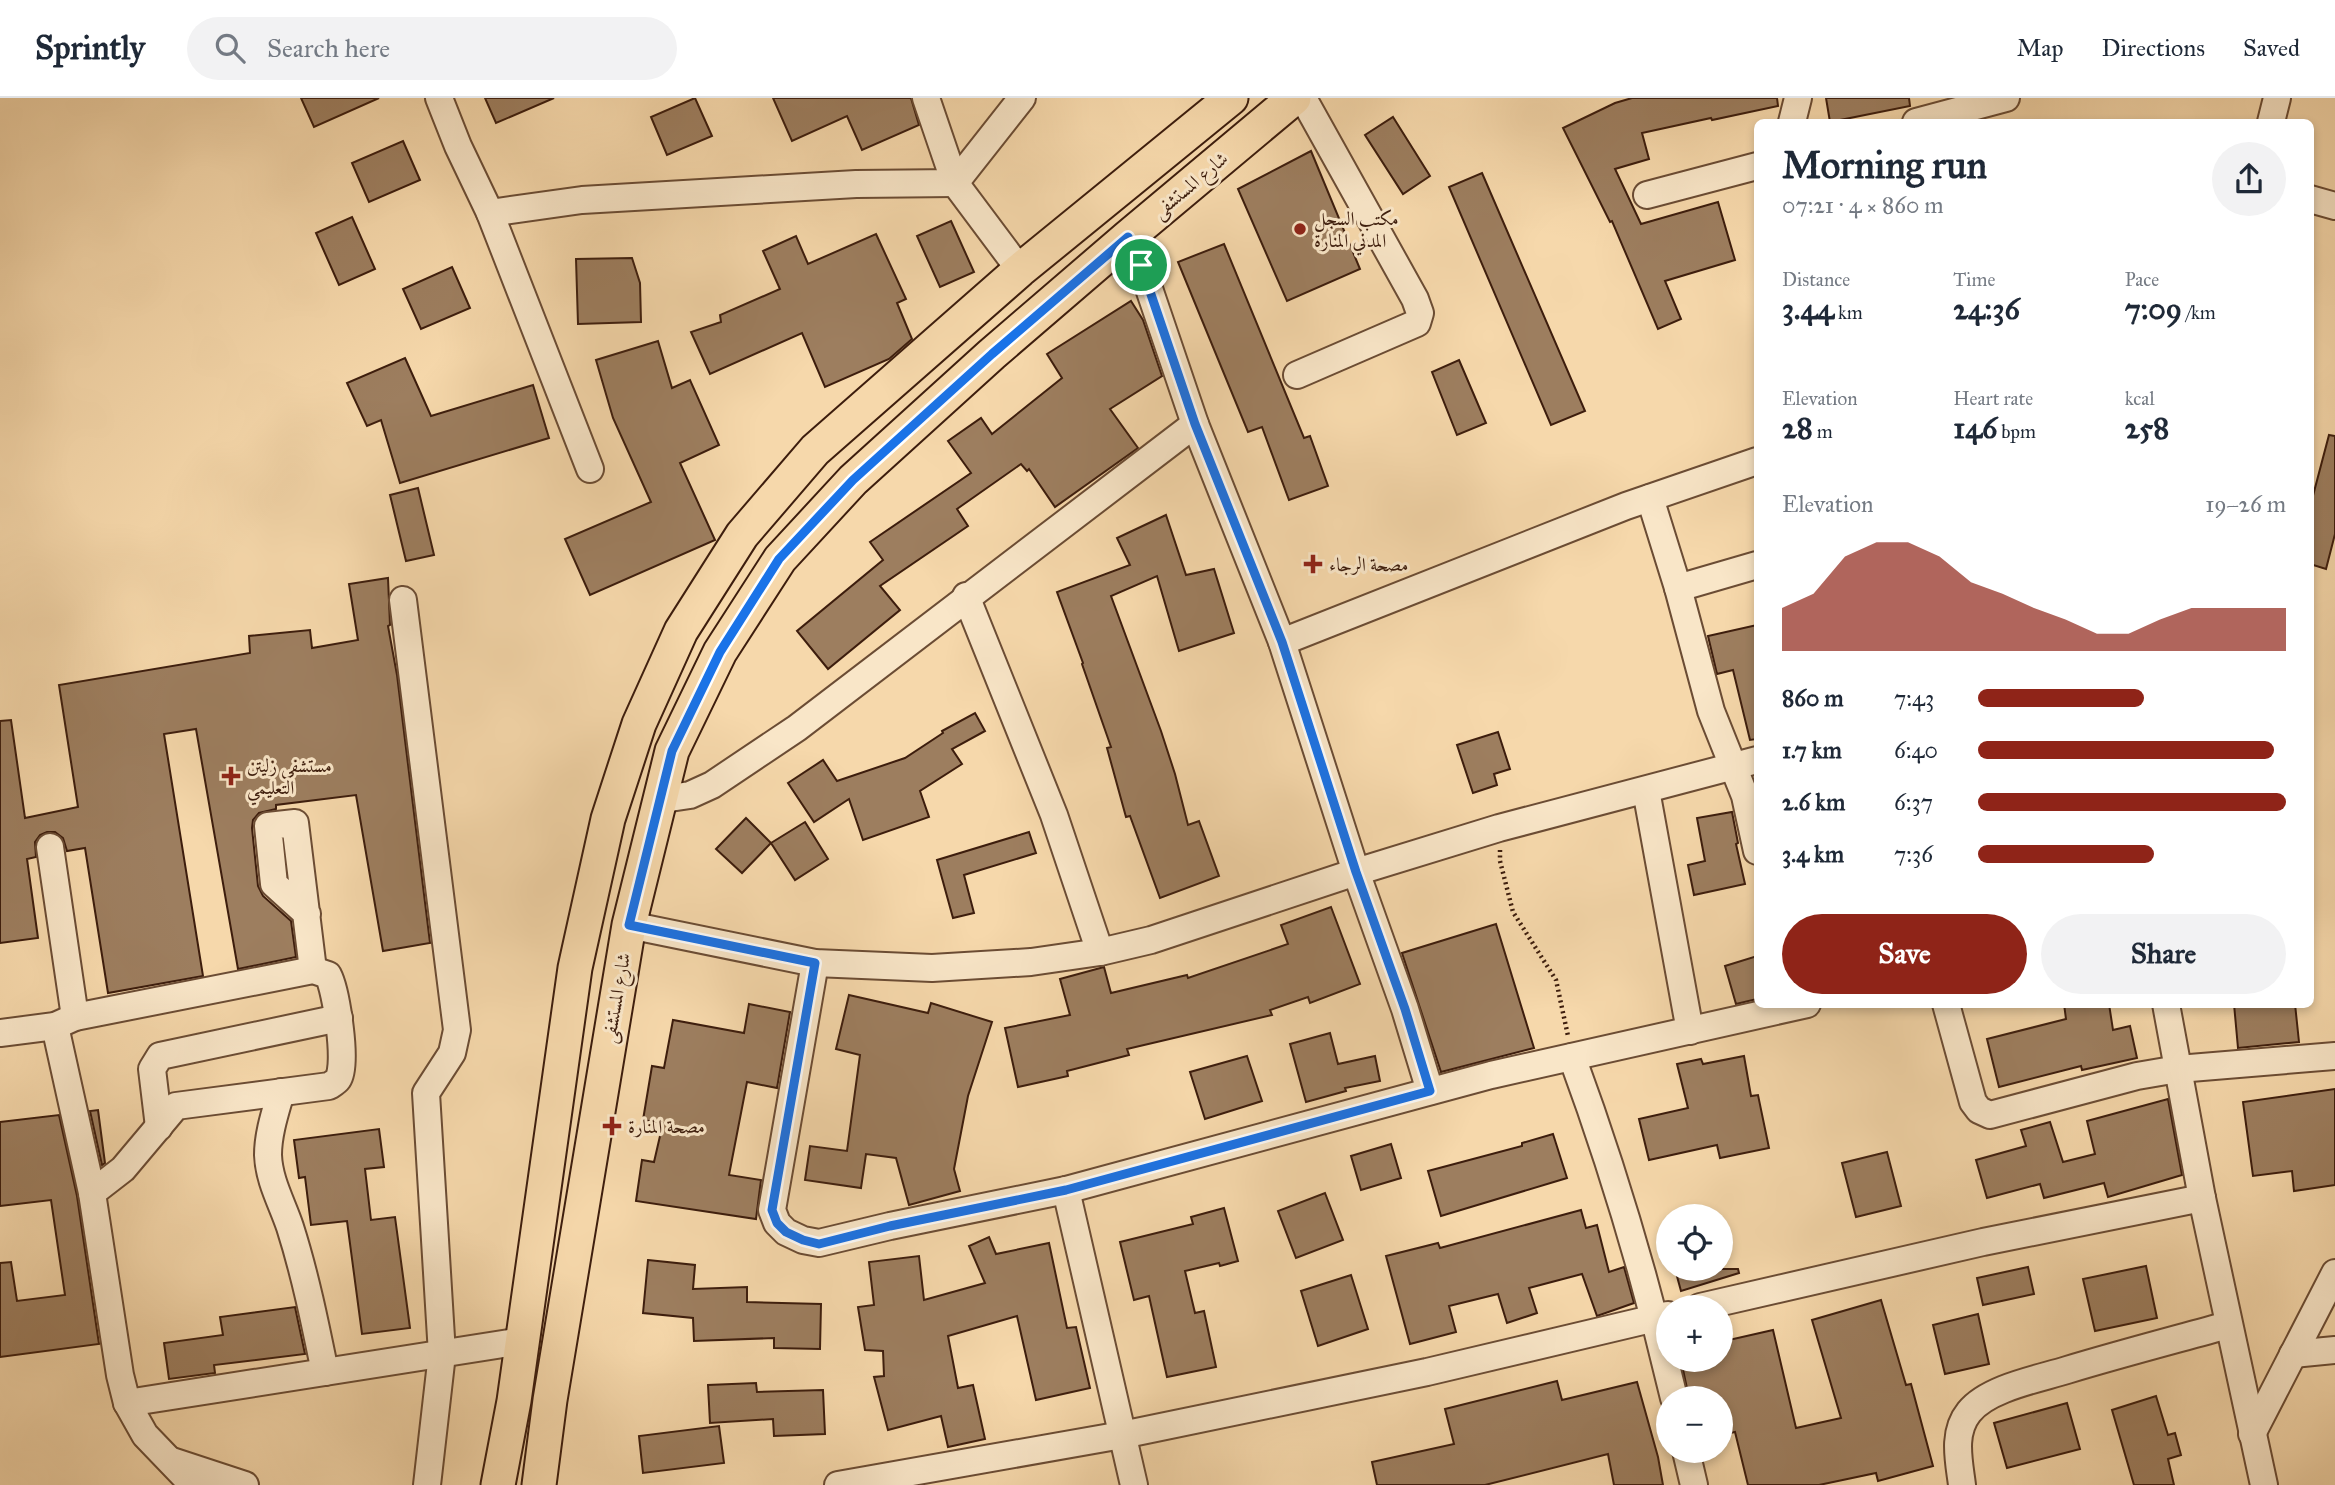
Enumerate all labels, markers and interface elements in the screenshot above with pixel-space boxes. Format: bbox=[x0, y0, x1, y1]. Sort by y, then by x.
search box bbox=[187, 17, 677, 80]
text: Sprintly bbox=[35, 28, 145, 68]
icon: search bbox=[211, 29, 249, 67]
text: Search here bbox=[267, 32, 390, 64]
text: Map bbox=[2017, 33, 2064, 63]
text: Directions bbox=[2102, 33, 2205, 63]
text: Saved bbox=[2243, 33, 2300, 63]
text: Morning run bbox=[1782, 142, 1987, 188]
button: share bbox=[2212, 142, 2286, 216]
street label: شارع المستشفى bbox=[1148, 147, 1235, 226]
text: 07:21 · 4 × 860 m bbox=[1782, 191, 1944, 219]
place label: مكتب السجل المدني المنارة bbox=[1314, 207, 1399, 256]
marker: مكتب السجل المدني المنارة bbox=[1292, 221, 1308, 237]
pin bbox=[1111, 235, 1171, 295]
icon: arrive bbox=[1122, 246, 1160, 284]
text: Distance bbox=[1782, 268, 1850, 291]
text: Time bbox=[1953, 268, 1995, 291]
text: Pace bbox=[2125, 268, 2159, 291]
text: 3.44 bbox=[1782, 291, 1834, 327]
text: 24:36 bbox=[1953, 291, 2020, 327]
text: 7:09 bbox=[2125, 291, 2182, 327]
text: km bbox=[1834, 301, 1863, 324]
text: /km bbox=[2182, 301, 2216, 324]
text: Elevation bbox=[1782, 387, 1857, 410]
text: Heart rate bbox=[1953, 387, 2033, 410]
text: kcal bbox=[2125, 387, 2155, 410]
text: 28 bbox=[1782, 410, 1813, 446]
text: 146 bbox=[1953, 410, 1997, 446]
text: 258 bbox=[2125, 410, 2169, 446]
text: m bbox=[1813, 420, 1833, 443]
text: bpm bbox=[1997, 420, 2036, 443]
text: Elevation bbox=[1782, 490, 1873, 518]
text: 19–26 m bbox=[2205, 490, 2286, 518]
place label: مصحة الرجاء bbox=[1329, 553, 1408, 576]
marker: مصحة الرجاء bbox=[1303, 554, 1323, 574]
text: 860 m bbox=[1782, 684, 1844, 712]
text: 7:43 bbox=[1894, 684, 1934, 712]
text: 1.7 km bbox=[1782, 736, 1842, 764]
text: 6:40 bbox=[1894, 736, 1938, 764]
place label: مستشفى زليتن التعليمي bbox=[247, 754, 332, 806]
marker: مستشفى زليتن التعليمي bbox=[221, 766, 241, 786]
text: 2.6 km bbox=[1782, 788, 1845, 816]
text: 6:37 bbox=[1894, 788, 1933, 816]
text: 3.4 km bbox=[1782, 840, 1844, 868]
text: 7:36 bbox=[1894, 840, 1933, 868]
button: Save bbox=[1782, 914, 2027, 994]
button: Share bbox=[2041, 914, 2286, 994]
street label: شارع المستشفى bbox=[597, 951, 639, 1046]
place label: مصحة المنارة bbox=[628, 1115, 705, 1138]
marker: مصحة المنارة bbox=[602, 1116, 622, 1136]
map controls bbox=[1656, 1204, 1733, 1463]
button: locate bbox=[1656, 1204, 1733, 1281]
button: + bbox=[1656, 1295, 1733, 1372]
button: − bbox=[1656, 1386, 1733, 1463]

